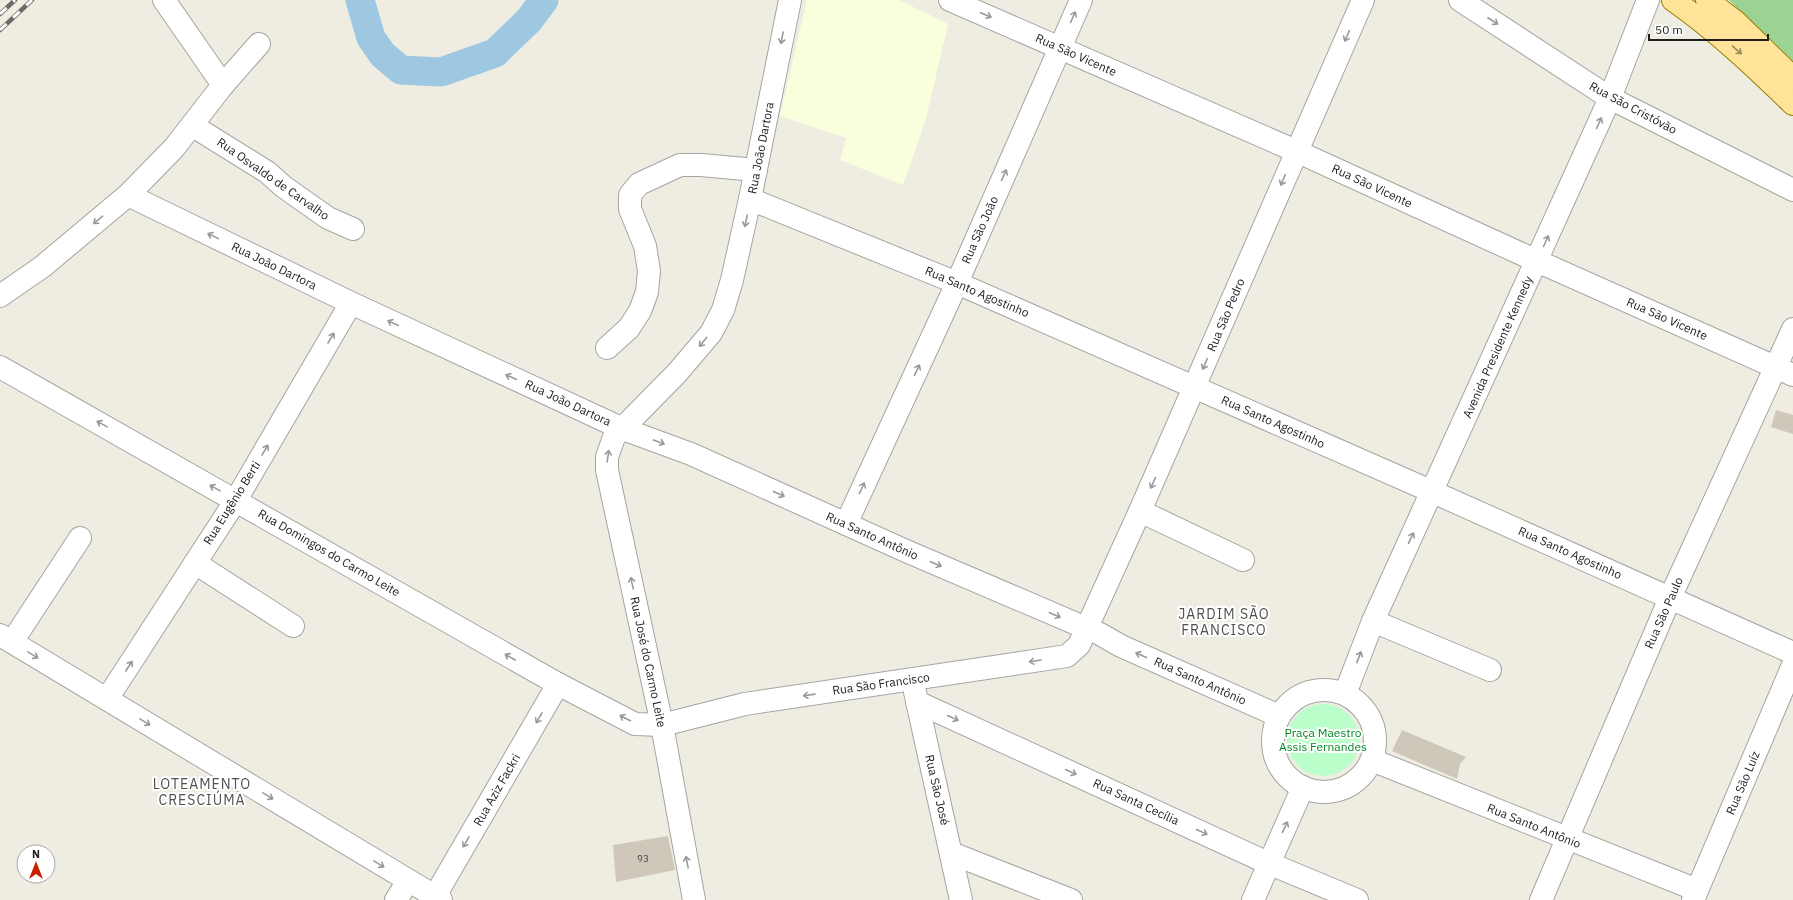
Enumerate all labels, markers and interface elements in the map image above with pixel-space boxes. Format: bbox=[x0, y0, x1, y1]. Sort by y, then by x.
one-way arrow bbox=[979, 12, 991, 20]
one-way arrow bbox=[1070, 12, 1077, 24]
scale bar bbox=[1649, 16, 1768, 42]
one-way arrow bbox=[1487, 18, 1499, 26]
text: 50 m bbox=[1655, 22, 1683, 37]
one-way arrow bbox=[1343, 29, 1350, 41]
street label: Rua São Vicente bbox=[1033, 30, 1119, 79]
one-way arrow bbox=[778, 31, 786, 44]
one-way arrow bbox=[1731, 46, 1742, 55]
street label: Rua São Cristóvão bbox=[1587, 78, 1680, 137]
street label: Rua João Dartora bbox=[744, 100, 777, 195]
one-way arrow bbox=[1596, 117, 1603, 129]
street label: Rua Osvaldo de Carvalho bbox=[214, 134, 333, 223]
street label: Rua São Vicente bbox=[1330, 160, 1415, 211]
one-way arrow bbox=[1001, 169, 1008, 181]
one-way arrow bbox=[1279, 174, 1287, 186]
street label: Rua São João bbox=[958, 193, 1001, 266]
one-way arrow bbox=[741, 214, 749, 227]
one-way arrow bbox=[92, 216, 103, 225]
one-way arrow bbox=[207, 232, 219, 239]
one-way arrow bbox=[1543, 236, 1550, 248]
street label: Rua João Dartora bbox=[229, 238, 320, 293]
street label: Rua Santo Agostinho bbox=[923, 263, 1032, 320]
street label: Avenida Presidente Kennedy bbox=[1459, 273, 1536, 420]
street label: Rua São Pedro bbox=[1203, 276, 1248, 354]
street label: Rua São Vicente bbox=[1624, 294, 1710, 343]
one-way arrow bbox=[387, 318, 399, 326]
one-way arrow bbox=[327, 332, 335, 344]
one-way arrow bbox=[699, 336, 708, 347]
one-way arrow bbox=[1200, 358, 1208, 370]
one-way arrow bbox=[913, 364, 921, 376]
one-way arrow bbox=[505, 373, 517, 380]
street label: Rua João Dartora bbox=[523, 376, 614, 429]
street label: Rua Santo Agostinho bbox=[1219, 392, 1328, 451]
one-way arrow bbox=[96, 420, 108, 428]
one-way arrow bbox=[653, 439, 665, 447]
one-way arrow bbox=[261, 444, 269, 456]
one-way arrow bbox=[604, 450, 612, 463]
street label: Rua Eugênio Berti bbox=[200, 458, 263, 547]
one-way arrow bbox=[1148, 477, 1156, 489]
one-way arrow bbox=[859, 483, 867, 495]
one-way arrow bbox=[209, 484, 221, 491]
one-way arrow bbox=[772, 491, 784, 498]
street label: Rua Domingos do Carmo Leite bbox=[256, 506, 403, 600]
street label: Rua Santo Antônio bbox=[824, 508, 921, 563]
street label: Rua Santo Agostinho bbox=[1516, 523, 1625, 582]
one-way arrow bbox=[1408, 533, 1416, 545]
one-way arrow bbox=[929, 561, 941, 568]
street label: Rua São Paulo bbox=[1641, 574, 1686, 651]
one-way arrow bbox=[627, 577, 635, 590]
street label: Rua José do Carmo Leite bbox=[627, 595, 670, 729]
district label: JARDIM SÃO FRANCISCO bbox=[1178, 605, 1270, 639]
one-way arrow bbox=[1049, 612, 1061, 620]
one-way arrow bbox=[27, 651, 39, 659]
one-way arrow bbox=[1135, 651, 1147, 658]
one-way arrow bbox=[504, 652, 516, 660]
one-way arrow bbox=[1356, 652, 1364, 664]
street label: Rua Santo Antônio bbox=[1152, 653, 1249, 708]
one-way arrow bbox=[1029, 657, 1042, 665]
one-way arrow bbox=[125, 660, 133, 672]
street label: Rua São Francisco bbox=[831, 669, 931, 698]
one-way arrow bbox=[803, 691, 816, 699]
one-way arrow bbox=[534, 712, 542, 724]
one-way arrow bbox=[619, 714, 631, 722]
one-way arrow bbox=[946, 715, 958, 723]
one-way arrow bbox=[139, 718, 151, 726]
park label: Praça Maestro Assis Fernandes bbox=[1279, 725, 1367, 754]
street label: Rua São Luíz bbox=[1722, 748, 1763, 817]
street label: Rua Aziz Fackri bbox=[470, 751, 523, 829]
street label: Rua São José bbox=[922, 753, 953, 827]
one-way arrow bbox=[1065, 769, 1077, 777]
district label: LOTEAMENTO CRESCIÚMA bbox=[153, 775, 251, 809]
street label: Rua Santa Cecília bbox=[1091, 775, 1182, 828]
one-way arrow bbox=[262, 793, 274, 801]
street label: Rua Santo Antônio bbox=[1485, 800, 1583, 851]
one-way arrow bbox=[1282, 822, 1289, 834]
one-way arrow bbox=[1196, 829, 1208, 836]
one-way arrow bbox=[462, 836, 470, 848]
north arrow bbox=[16, 844, 56, 884]
text: N bbox=[32, 847, 40, 861]
house number: 93 bbox=[637, 852, 649, 865]
one-way arrow bbox=[683, 856, 691, 869]
one-way arrow bbox=[373, 860, 384, 868]

